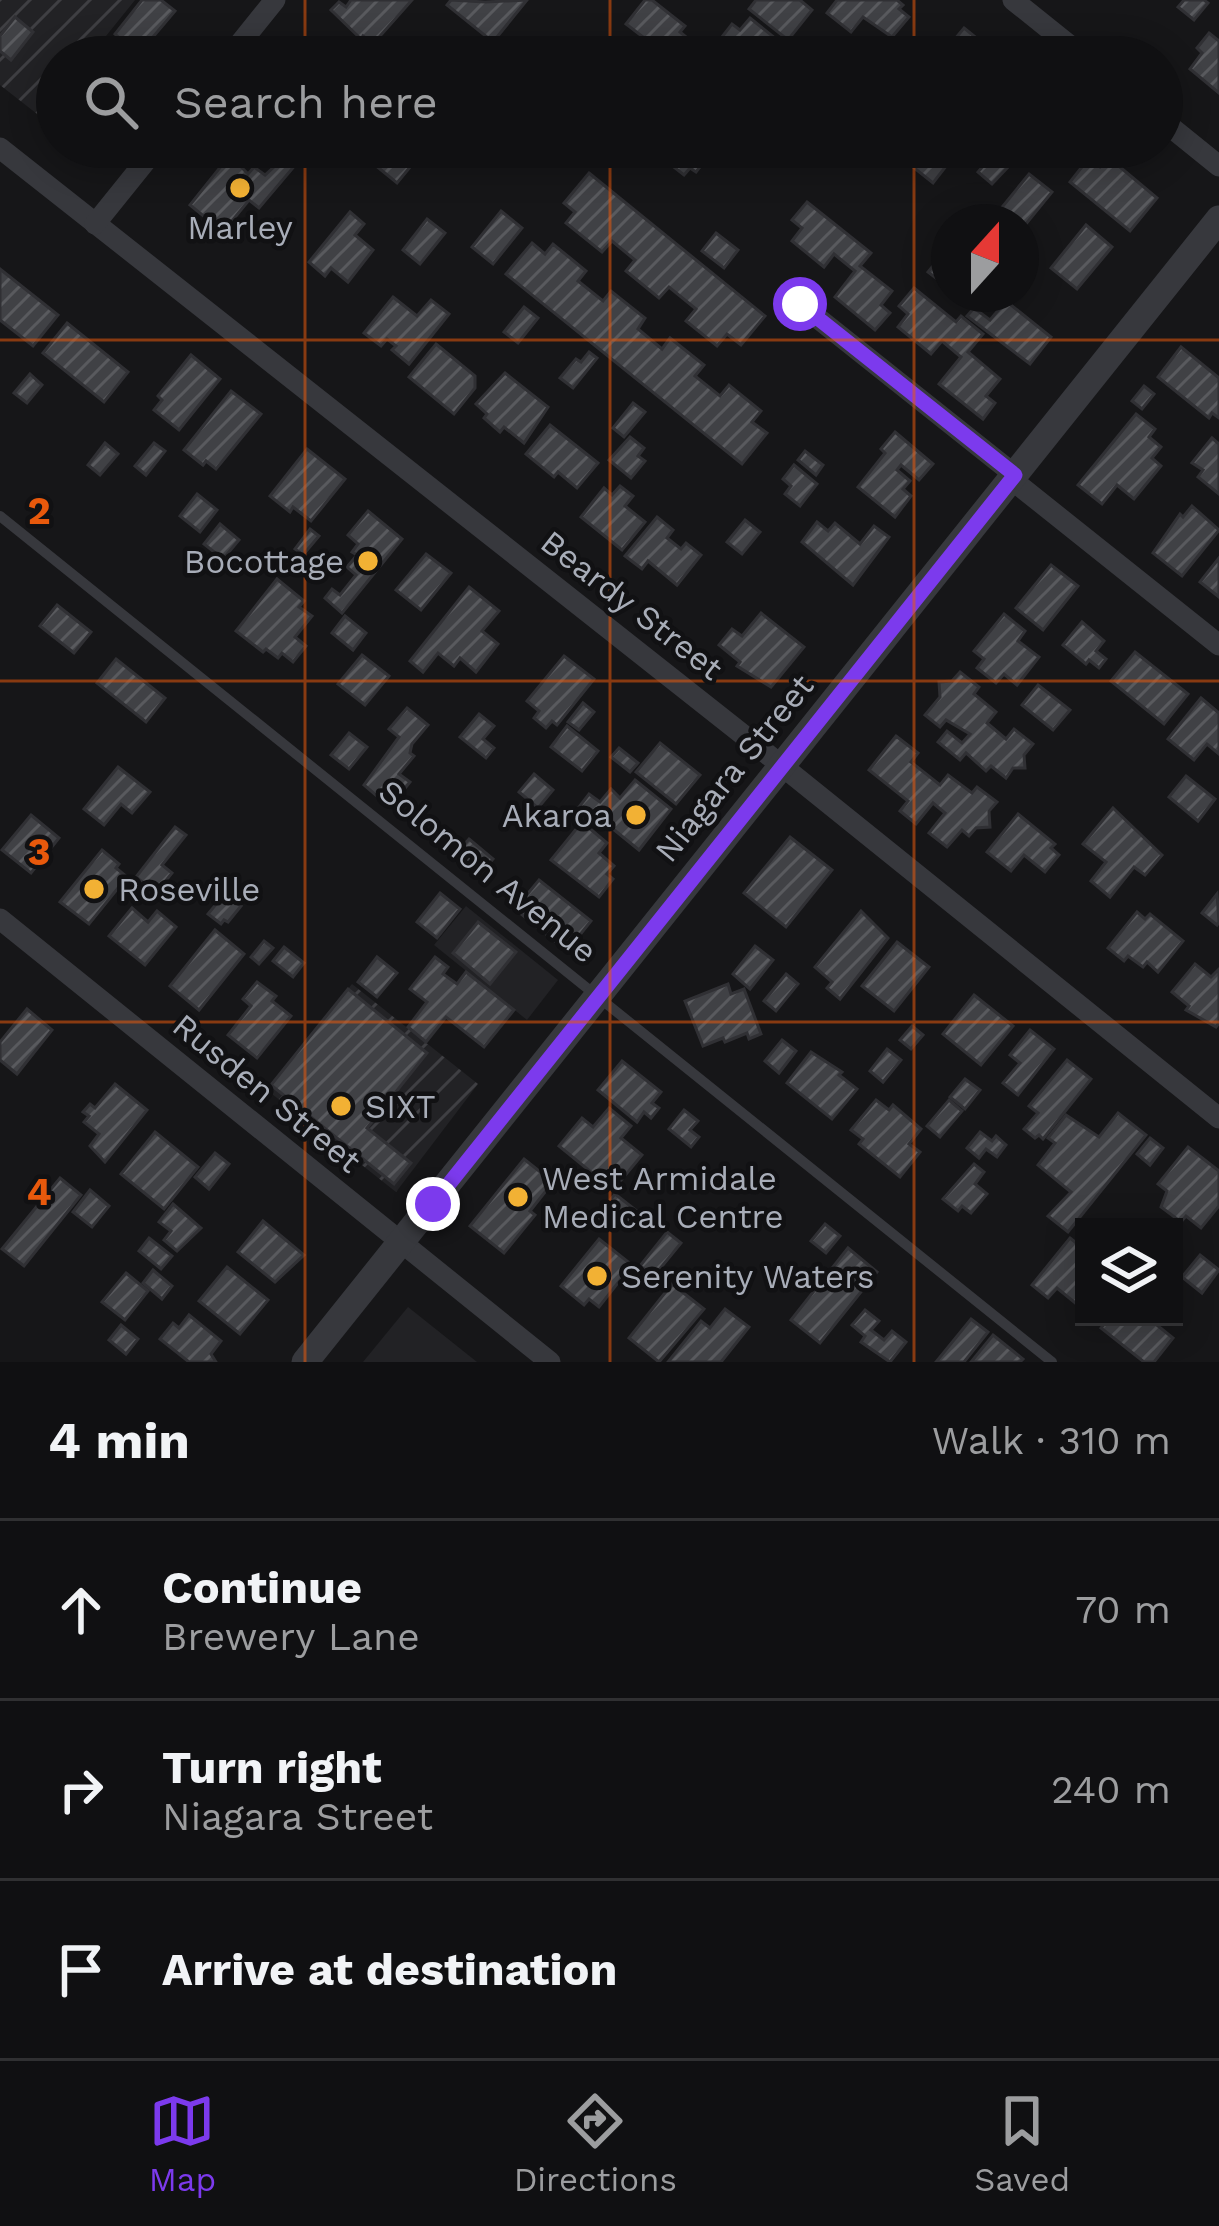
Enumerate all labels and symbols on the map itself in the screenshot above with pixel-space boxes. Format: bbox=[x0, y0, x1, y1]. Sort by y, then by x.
marker: Marley bbox=[227, 175, 253, 201]
north arrow bbox=[931, 204, 1039, 312]
place label: Marley bbox=[187, 208, 293, 247]
route start bbox=[773, 277, 827, 331]
text: 2 bbox=[27, 488, 51, 533]
street label: Beardy Street bbox=[533, 522, 731, 688]
place label: Bocottage bbox=[184, 542, 344, 581]
marker: Bocottage bbox=[355, 548, 381, 574]
street label: Niagara Street bbox=[647, 666, 821, 869]
street label: Solomon Avenue bbox=[371, 771, 605, 971]
place label: Akaroa bbox=[502, 796, 612, 835]
marker: Akaroa bbox=[623, 802, 649, 828]
text: 3 bbox=[27, 829, 51, 874]
place label: Roseville bbox=[118, 870, 260, 909]
marker: Roseville bbox=[81, 876, 107, 902]
street label: Rusden Street bbox=[165, 1005, 369, 1181]
place label: SIXT bbox=[365, 1087, 436, 1126]
marker: SIXT bbox=[328, 1093, 354, 1119]
place label: West Armidale Medical Centre bbox=[542, 1159, 783, 1236]
text: 4 bbox=[26, 1169, 52, 1214]
route end bbox=[406, 1177, 460, 1231]
marker: West Armidale Medical Centre bbox=[505, 1184, 531, 1210]
place label: Serenity Waters bbox=[621, 1257, 874, 1296]
marker: Serenity Waters bbox=[584, 1263, 610, 1289]

